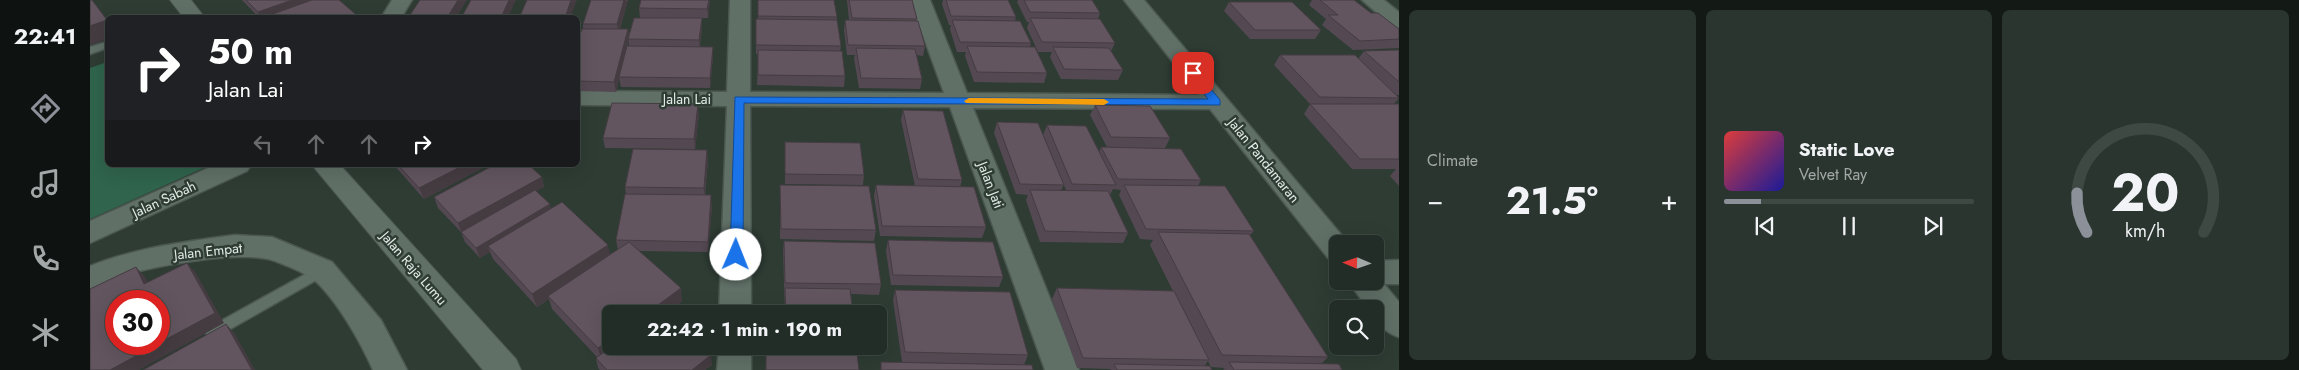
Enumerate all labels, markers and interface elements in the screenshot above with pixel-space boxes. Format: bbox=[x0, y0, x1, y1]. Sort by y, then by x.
text: 22:41 bbox=[14, 20, 76, 52]
text: 50 m bbox=[208, 27, 293, 77]
icon: right bbox=[125, 35, 190, 100]
pin bbox=[1172, 52, 1214, 94]
icon: arrive bbox=[1179, 59, 1207, 87]
text: Jalan Lai bbox=[208, 73, 284, 105]
street label: Jalan Lai bbox=[661, 89, 711, 109]
icon: directions bbox=[28, 91, 63, 126]
street label: Jalan Pandamaran bbox=[1222, 112, 1305, 207]
icon: left bbox=[249, 130, 277, 158]
icon: ahead bbox=[302, 130, 330, 158]
icon: ahead bbox=[355, 130, 383, 158]
icon: right bbox=[408, 130, 436, 158]
text: Static Love bbox=[1799, 136, 1895, 163]
text: Climate bbox=[1427, 149, 1478, 172]
text: 20 bbox=[2111, 155, 2180, 231]
street label: Jalan Jati bbox=[972, 157, 1009, 211]
text: Velvet Ray bbox=[1799, 163, 1867, 186]
icon: music bbox=[28, 166, 63, 201]
text: 21.5° bbox=[1506, 173, 1598, 228]
street label: Jalan Sabah bbox=[127, 176, 199, 223]
text: − bbox=[1427, 180, 1444, 221]
text: + bbox=[1660, 180, 1678, 221]
icon: previous bbox=[1751, 212, 1779, 240]
icon: pause bbox=[1835, 212, 1863, 240]
icon: next bbox=[1919, 212, 1947, 240]
text: km/h bbox=[2125, 218, 2166, 244]
street label: Jalan Raja Lumu bbox=[375, 225, 452, 309]
position arrow bbox=[709, 228, 761, 280]
north arrow bbox=[1329, 235, 1384, 290]
map controls bbox=[1329, 235, 1384, 355]
street label: Jalan Empat bbox=[171, 237, 244, 265]
icon: phone bbox=[28, 241, 63, 276]
speed limit sign: 30 bbox=[105, 290, 170, 355]
button: search bbox=[1329, 300, 1384, 355]
icon: climate bbox=[28, 315, 63, 350]
text: 22:42 · 1 min · 190 m bbox=[647, 316, 842, 343]

